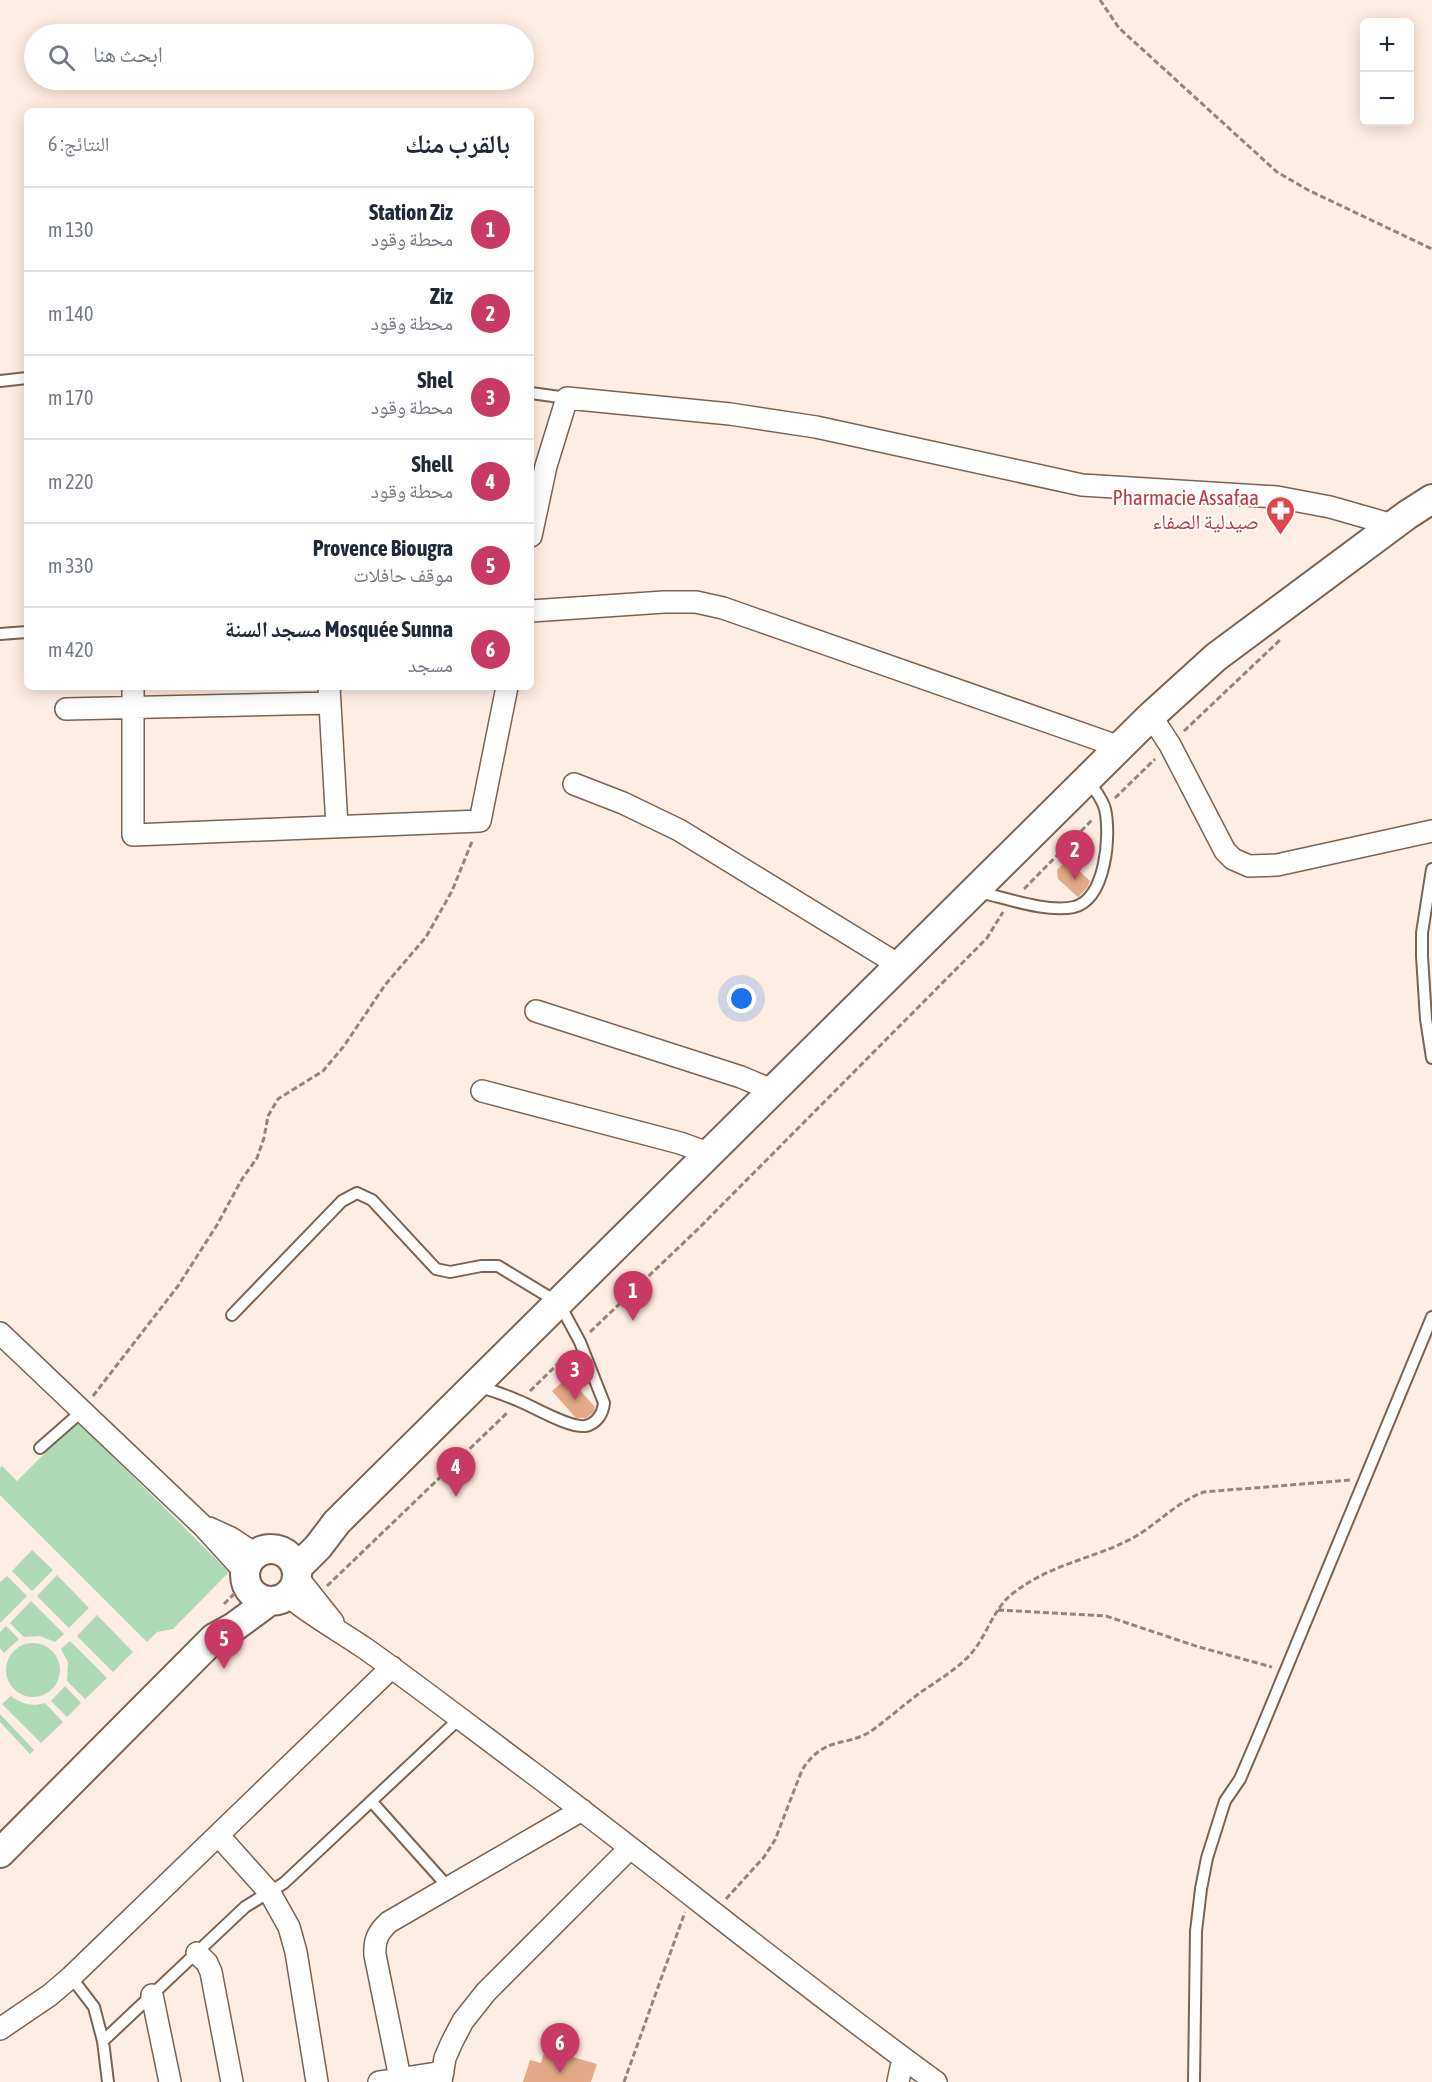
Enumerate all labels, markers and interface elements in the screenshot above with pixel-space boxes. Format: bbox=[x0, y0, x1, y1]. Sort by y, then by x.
map controls bbox=[1360, 18, 1414, 126]
button: + bbox=[1360, 18, 1414, 72]
search box bbox=[24, 24, 534, 90]
icon: search bbox=[45, 41, 78, 74]
text: ابحث هنا bbox=[93, 41, 163, 67]
button: − bbox=[1360, 72, 1414, 126]
text: بالقرب منك bbox=[405, 129, 510, 159]
text: النتائج: 6 bbox=[48, 132, 110, 155]
text: Station Ziz bbox=[369, 199, 453, 225]
text: 130 m bbox=[48, 218, 93, 241]
text: 1 bbox=[486, 218, 495, 241]
text: محطة وقود bbox=[371, 227, 453, 250]
text: Ziz bbox=[430, 283, 453, 309]
text: 140 m bbox=[48, 302, 93, 325]
text: 2 bbox=[486, 302, 495, 325]
text: محطة وقود bbox=[371, 311, 453, 334]
text: Shel bbox=[417, 367, 453, 393]
text: 170 m bbox=[48, 386, 93, 409]
text: 3 bbox=[486, 386, 495, 409]
text: محطة وقود bbox=[371, 395, 453, 418]
text: Shell bbox=[411, 451, 453, 477]
text: 220 m bbox=[48, 470, 93, 493]
text: 4 bbox=[486, 470, 495, 493]
text: محطة وقود bbox=[371, 479, 453, 502]
place label: Pharmacie Assafaa صيدلية الصفاء bbox=[1112, 485, 1259, 533]
pharmacy icon: Pharmacie Assafaa صيدلية الصفاء bbox=[1264, 494, 1296, 536]
text: Provence Biougra bbox=[313, 535, 453, 561]
text: 330 m bbox=[48, 554, 93, 577]
text: 5 bbox=[486, 554, 495, 577]
text: موقف حافلات bbox=[353, 563, 453, 586]
text: Mosquée Sunna مسجد السنة bbox=[225, 616, 453, 642]
text: 420 m bbox=[48, 638, 93, 661]
text: 6 bbox=[486, 638, 495, 661]
text: مسجد bbox=[408, 653, 453, 676]
pin: 2 bbox=[1056, 830, 1094, 880]
your location bbox=[727, 984, 756, 1013]
pin: 1 bbox=[614, 1272, 652, 1321]
pin: 3 bbox=[556, 1350, 594, 1400]
pin: 4 bbox=[436, 1448, 476, 1497]
pin: 5 bbox=[204, 1620, 244, 1669]
pin: 6 bbox=[540, 2024, 580, 2073]

